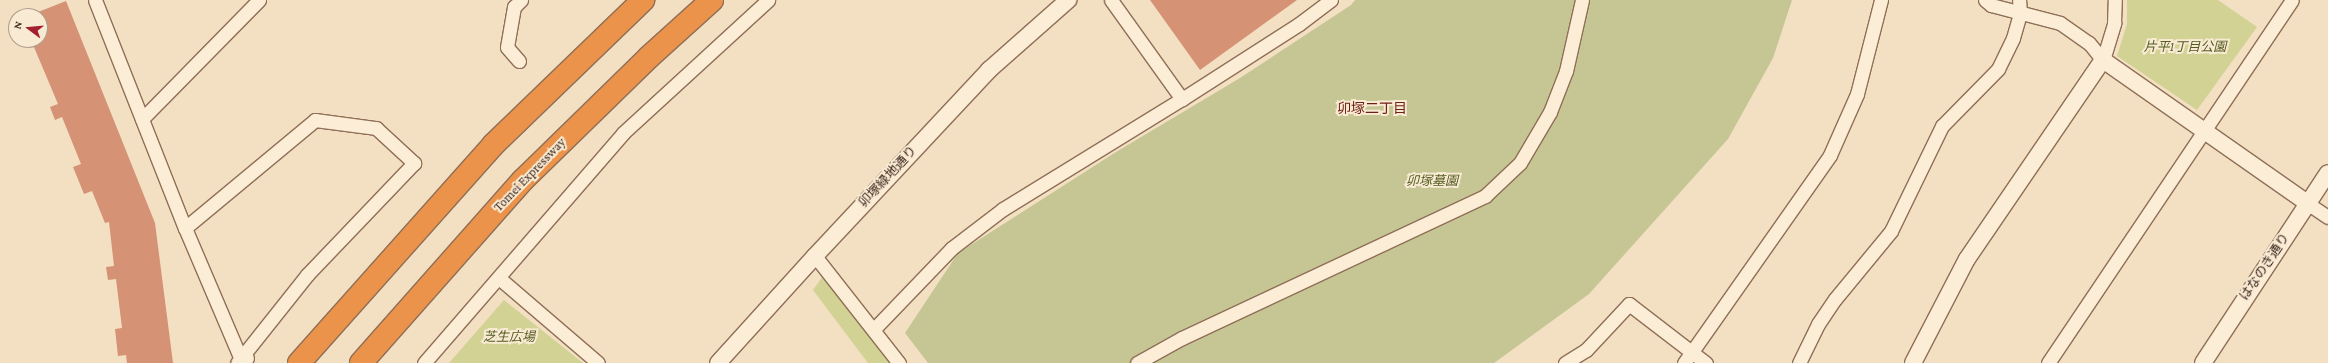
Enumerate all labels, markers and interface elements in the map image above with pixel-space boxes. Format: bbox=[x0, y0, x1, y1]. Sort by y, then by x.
north arrow bbox=[8, 8, 48, 48]
text: N bbox=[11, 20, 24, 30]
park label: 片平1丁目公園 bbox=[2144, 39, 2226, 55]
district label: 卯塚二丁目 bbox=[1337, 100, 1407, 116]
street label: Tomei Expressway bbox=[491, 135, 569, 215]
street label: 卯塚緑地通り bbox=[856, 143, 920, 211]
park label: 卯塚墓園 bbox=[1406, 173, 1458, 189]
street label: はなのき通り bbox=[2237, 230, 2293, 304]
park label: 芝生広場 bbox=[483, 329, 535, 345]

